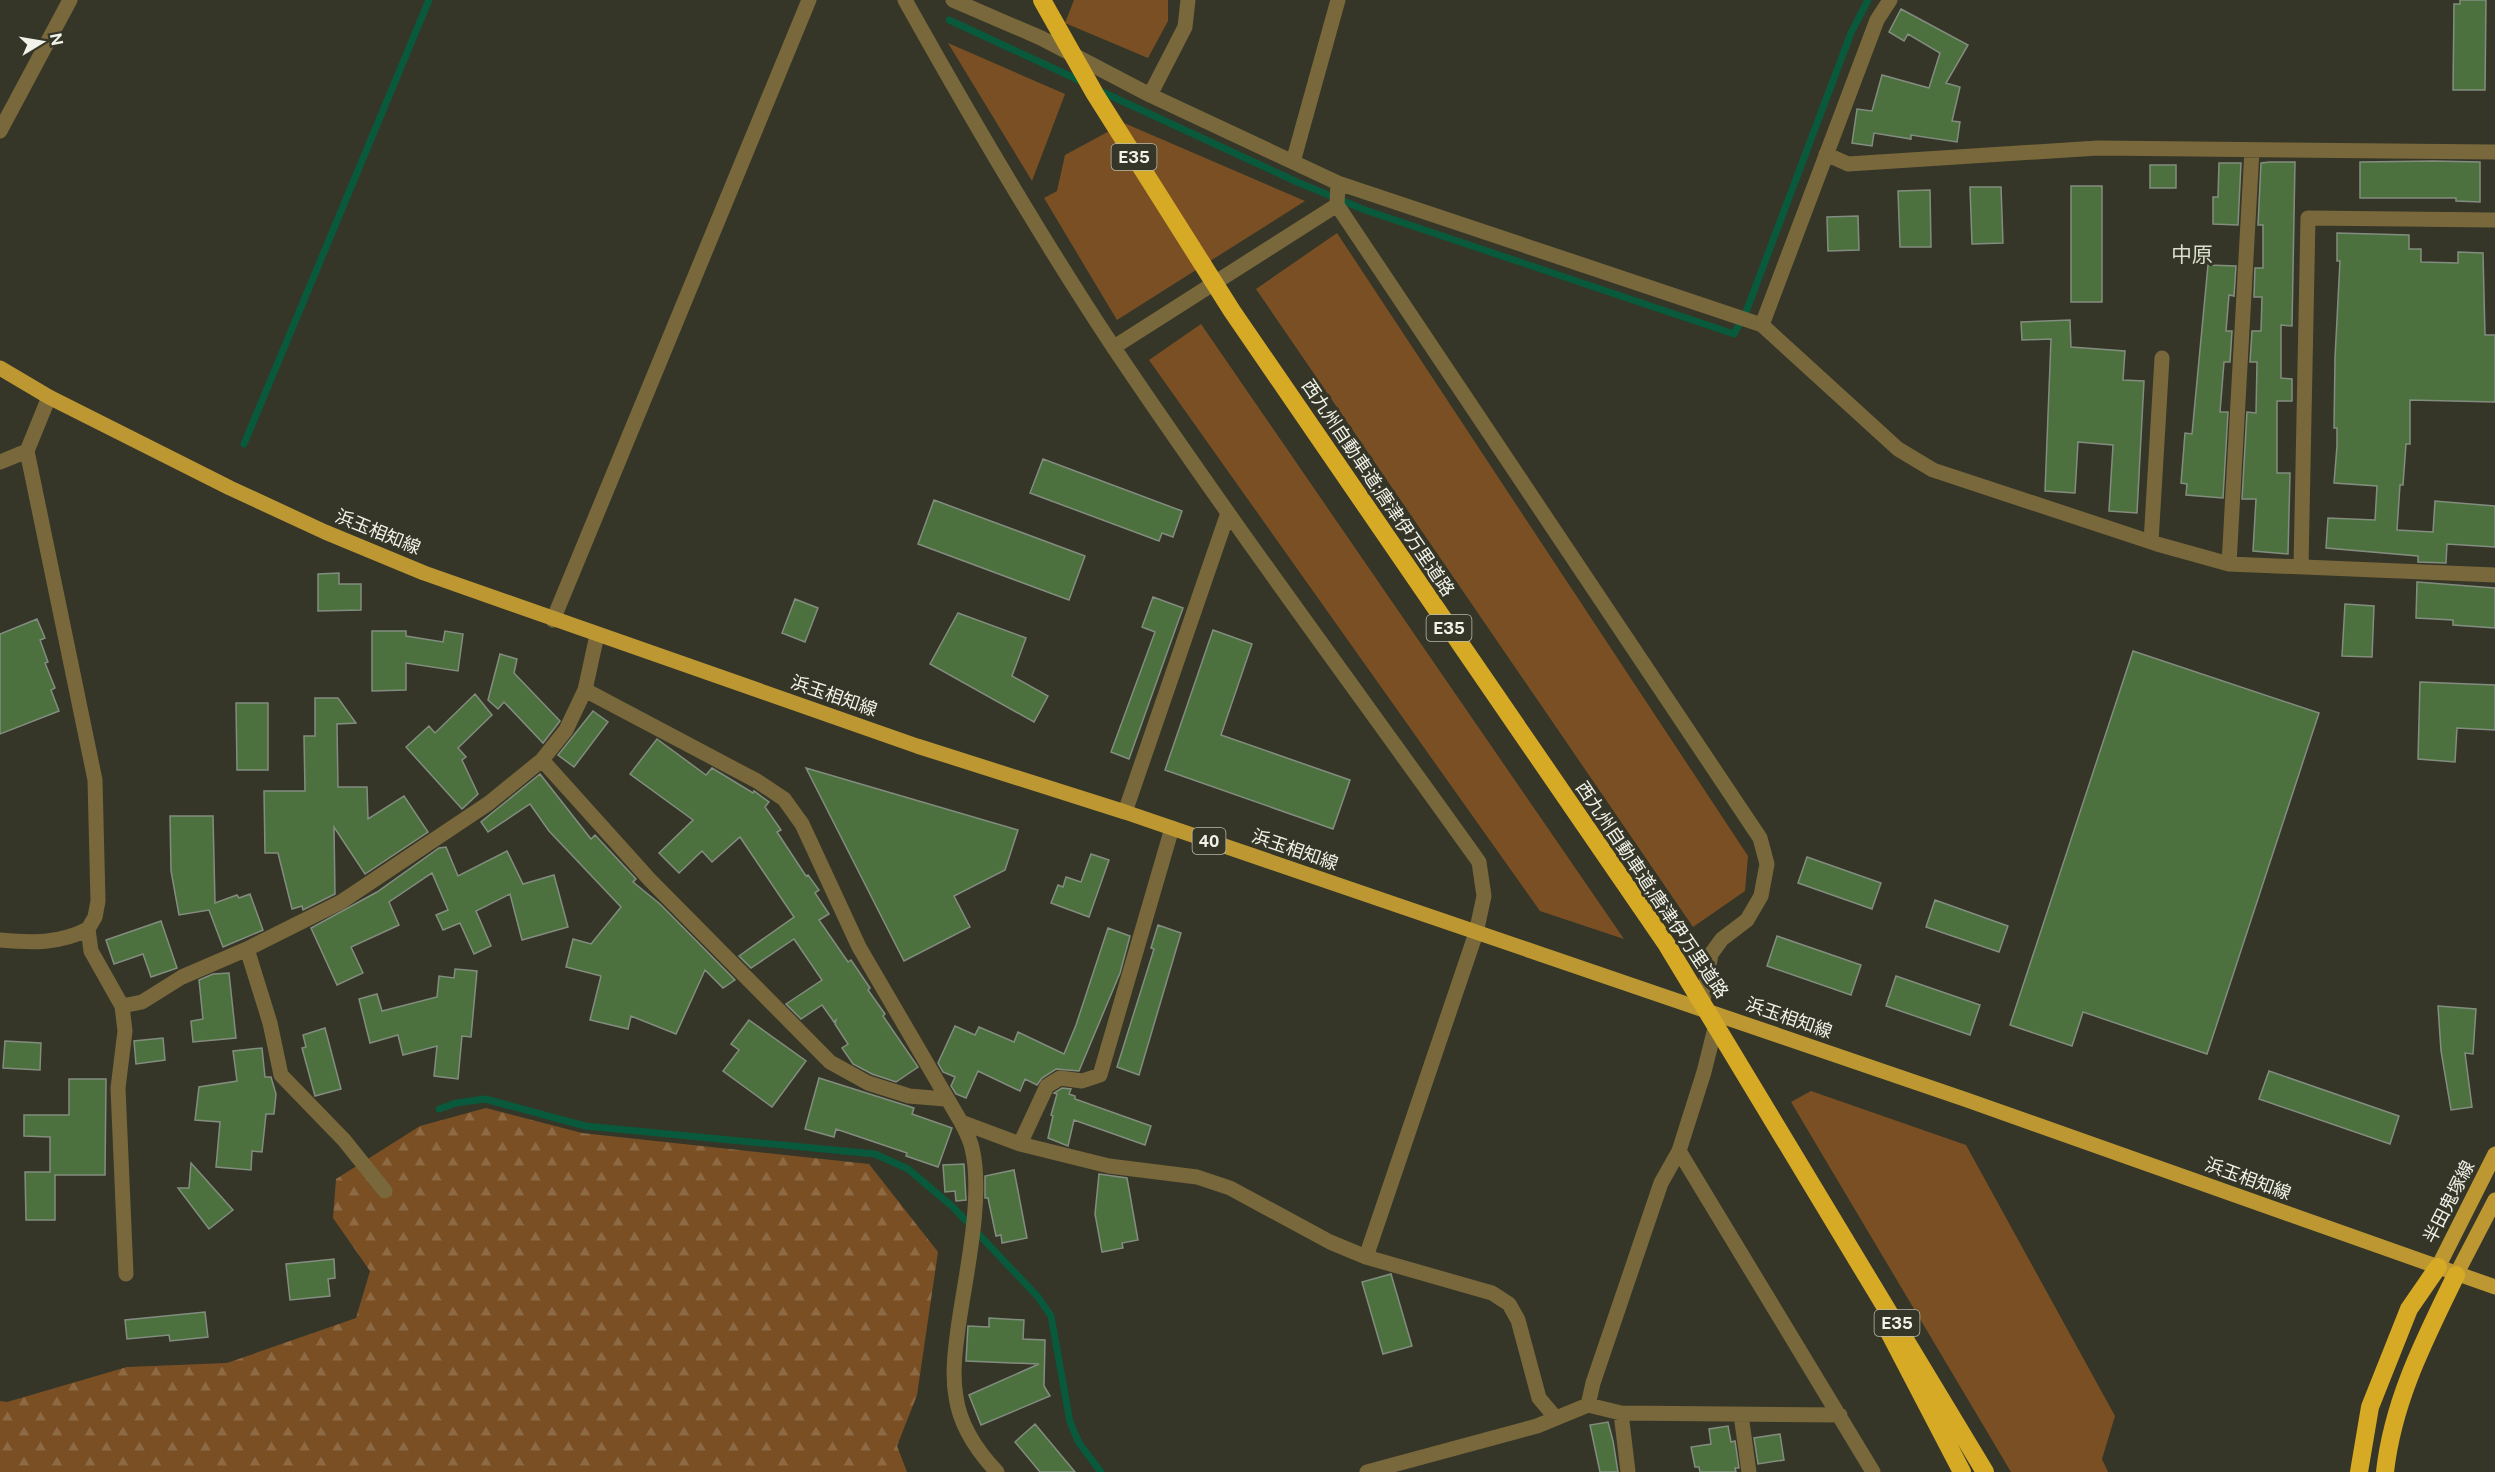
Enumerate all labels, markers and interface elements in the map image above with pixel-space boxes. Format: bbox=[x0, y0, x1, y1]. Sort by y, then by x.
north arrow bbox=[12, 12, 72, 72]
text: N bbox=[46, 31, 67, 47]
road number: E35 bbox=[1112, 144, 1156, 170]
district label: 中原 bbox=[2171, 242, 2213, 267]
street label: 西九州自動車道;唐津伊万里道路 bbox=[1298, 376, 1459, 600]
street label: 浜玉相知線 bbox=[333, 505, 424, 558]
road number: E35 bbox=[1426, 615, 1472, 641]
street label: 浜玉相知線 bbox=[788, 671, 880, 720]
street label: 西九州自動車道;唐津伊万里道路 bbox=[1572, 778, 1733, 1002]
street label: 浜玉相知線 bbox=[1249, 825, 1341, 874]
road number: 40 bbox=[1192, 828, 1226, 854]
street label: 浜玉相知線 bbox=[1743, 993, 1835, 1042]
street label: 浜玉相知線 bbox=[2202, 1153, 2294, 1204]
street label: 半田鬼塚線 bbox=[2419, 1157, 2478, 1247]
road number: E35 bbox=[1874, 1310, 1920, 1336]

